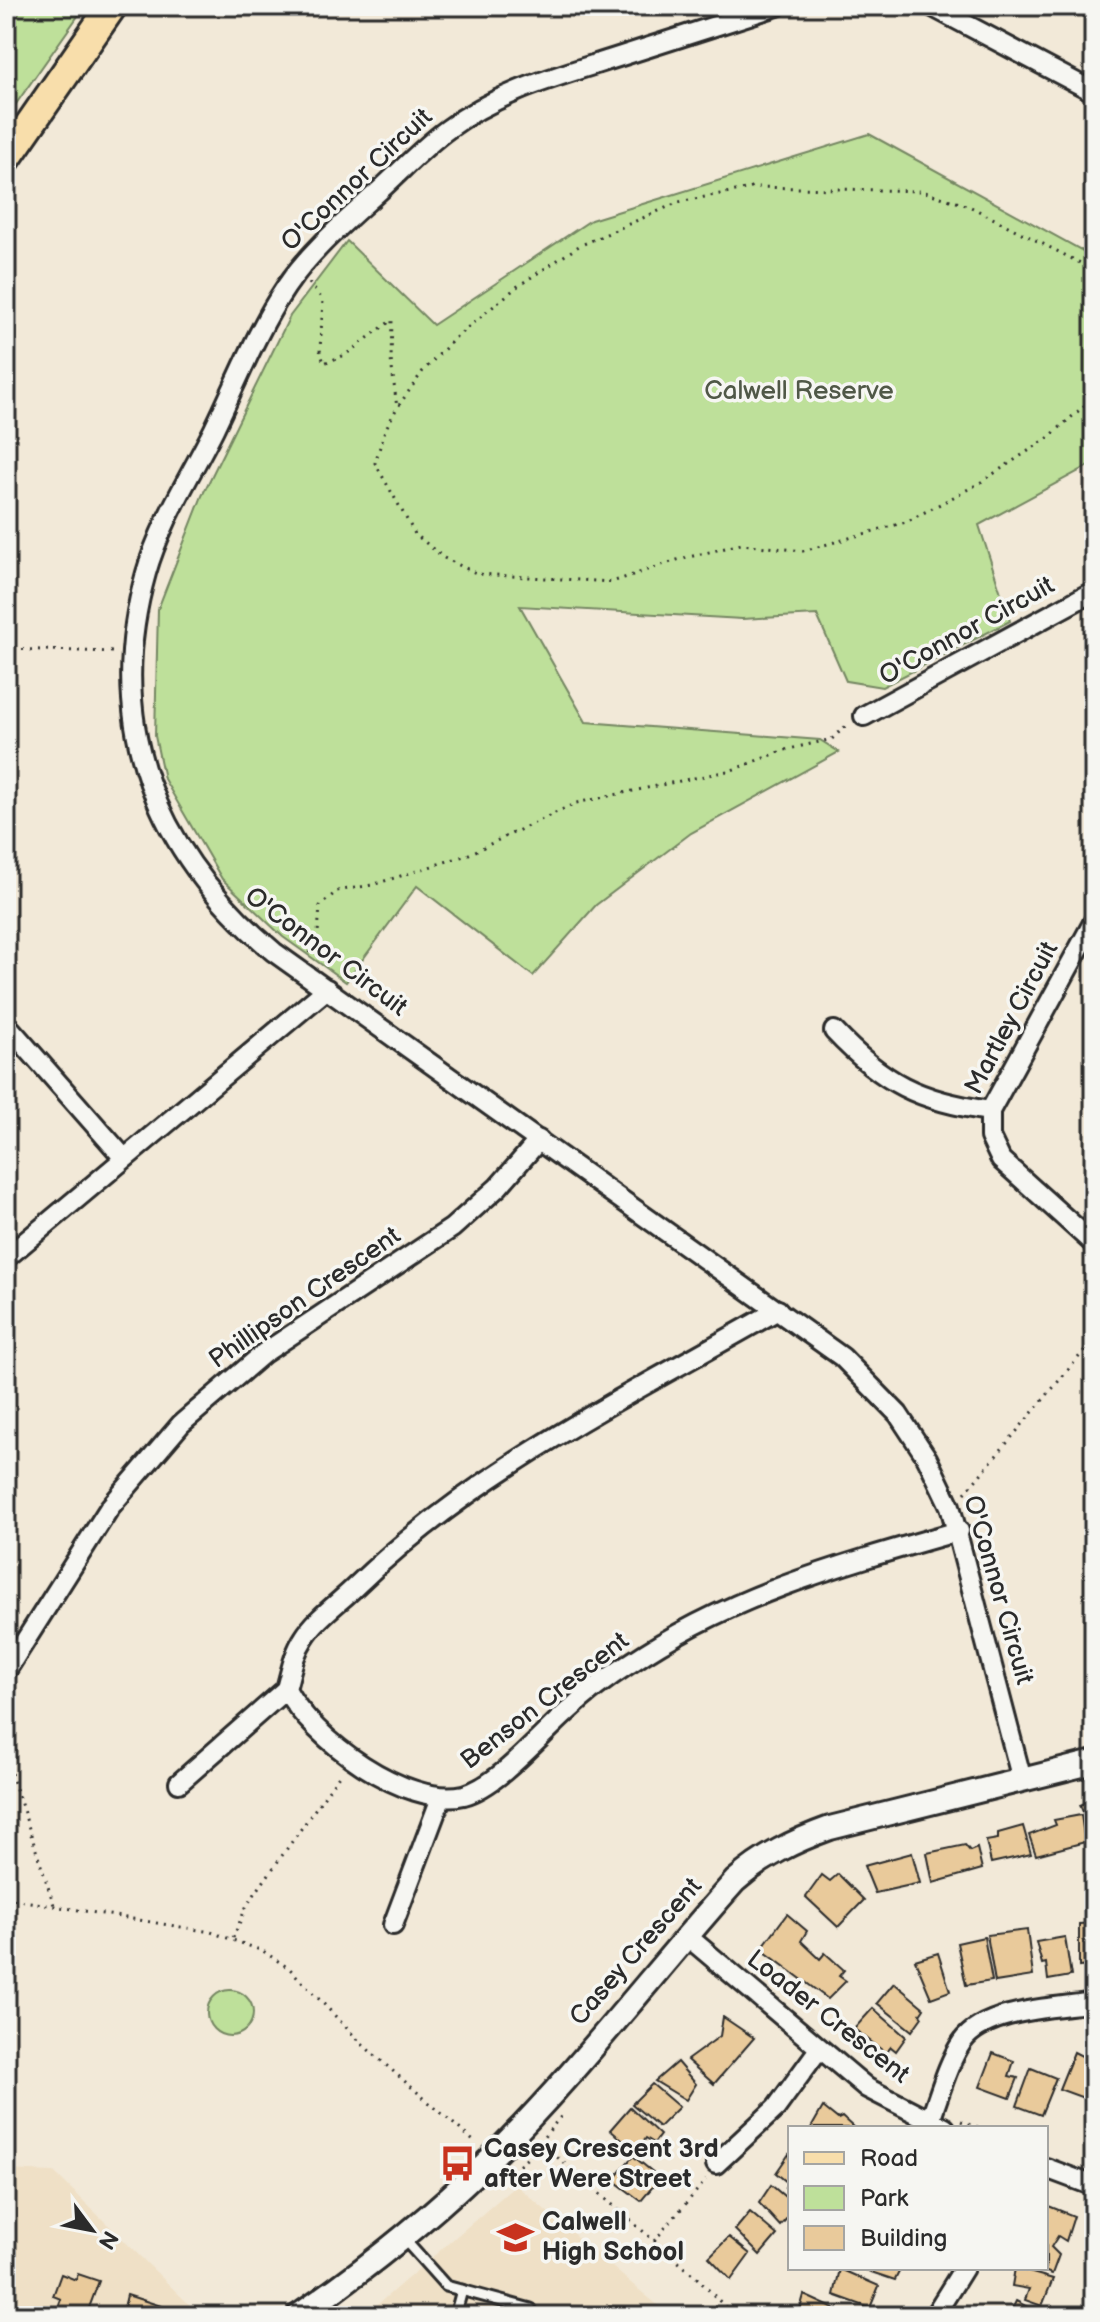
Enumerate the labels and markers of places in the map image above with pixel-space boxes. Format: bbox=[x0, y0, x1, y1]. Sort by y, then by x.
place label: Casey Crescent 3rd after Were Street bbox=[484, 2134, 719, 2195]
bus stop icon: Casey Crescent 3rd after Were Street bbox=[439, 2145, 477, 2183]
place label: Calwell High School bbox=[542, 2207, 684, 2268]
school or university icon: Calwell High School bbox=[497, 2218, 535, 2256]

